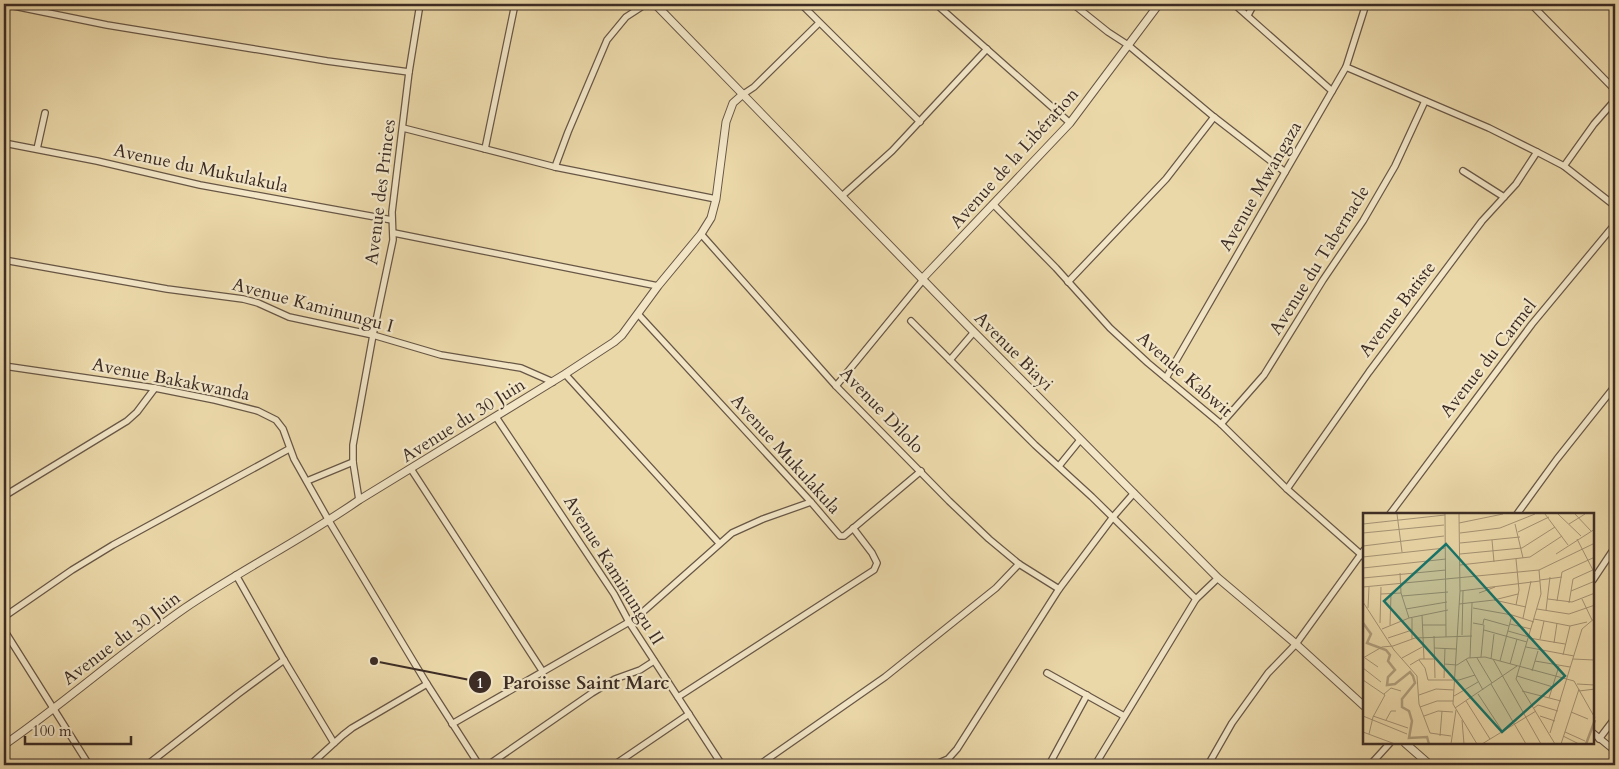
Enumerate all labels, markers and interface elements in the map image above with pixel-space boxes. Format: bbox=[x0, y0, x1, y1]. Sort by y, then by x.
street label: Avenue de la Libération bbox=[944, 82, 1085, 234]
street label: Avenue Mwangaza bbox=[1213, 116, 1308, 256]
street label: Avenue des Princes bbox=[359, 118, 402, 266]
street label: Avenue du Mukulakula bbox=[111, 138, 291, 199]
street label: Avenue du Tabernacle bbox=[1263, 181, 1376, 340]
street label: Avenue Batiste bbox=[1353, 256, 1442, 362]
street label: Avenue Kaminungu I bbox=[229, 272, 396, 339]
street label: Avenue du Carmel bbox=[1434, 294, 1543, 423]
street label: Avenue Biayi bbox=[968, 306, 1059, 397]
street label: Avenue Kabwit bbox=[1131, 326, 1238, 423]
street label: Avenue Bakakwanda bbox=[90, 352, 252, 407]
street label: Avenue Dilolo bbox=[834, 362, 930, 459]
street label: Avenue du 30 Juin bbox=[396, 372, 531, 469]
street label: Avenue Mukulakula bbox=[725, 389, 847, 520]
street label: Avenue Kaminungu II bbox=[557, 491, 670, 650]
inset map bbox=[1363, 513, 1594, 744]
street label: Avenue du 30 Juin bbox=[57, 585, 186, 691]
callout: Paroisse Saint Marc bbox=[468, 665, 679, 699]
text: Paroisse Saint Marc bbox=[503, 670, 669, 696]
text: 1 bbox=[476, 673, 484, 693]
scale bar bbox=[25, 714, 131, 746]
text: 100 m bbox=[32, 721, 72, 741]

